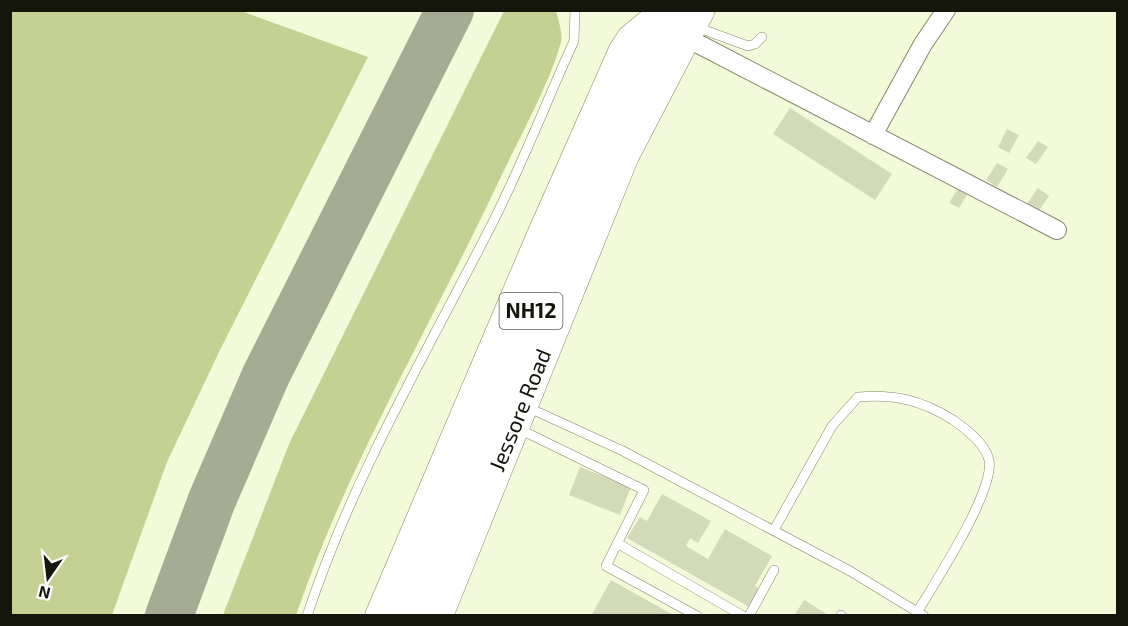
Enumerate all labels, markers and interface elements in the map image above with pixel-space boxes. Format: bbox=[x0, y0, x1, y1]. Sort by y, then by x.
road number: NH12 bbox=[500, 293, 562, 329]
street label: Jessore Road bbox=[483, 344, 555, 475]
north arrow bbox=[18, 548, 78, 608]
text: N bbox=[36, 582, 52, 604]

